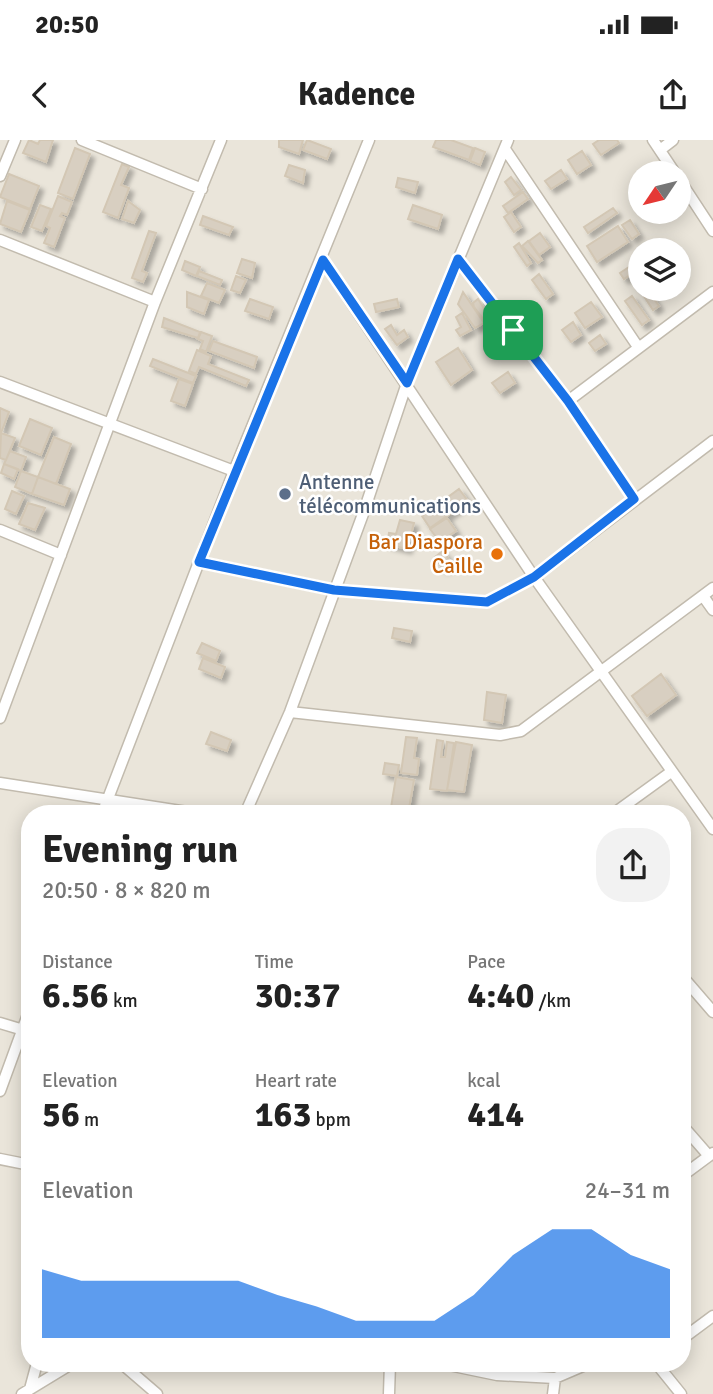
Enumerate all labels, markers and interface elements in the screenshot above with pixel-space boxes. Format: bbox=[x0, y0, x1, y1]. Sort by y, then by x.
text: 20:50 bbox=[35, 9, 99, 41]
text: Kadence bbox=[298, 75, 415, 114]
icon: back bbox=[21, 76, 59, 114]
icon: share bbox=[654, 76, 692, 114]
north arrow bbox=[628, 161, 691, 224]
map controls bbox=[628, 161, 691, 301]
button: layers bbox=[628, 238, 691, 301]
pin bbox=[483, 300, 543, 360]
icon: arrive bbox=[494, 311, 532, 349]
place label: Antenne télécommunications bbox=[299, 469, 481, 519]
marker: Antenne télécommunications bbox=[277, 486, 293, 502]
place label: Bar Diaspora Caille bbox=[368, 529, 483, 579]
marker: Bar Diaspora Caille bbox=[489, 546, 505, 562]
text: Evening run bbox=[42, 826, 238, 873]
button: share bbox=[596, 828, 670, 902]
text: 20:50 · 8 × 820 m bbox=[42, 876, 211, 905]
text: Distance bbox=[42, 950, 113, 974]
text: Time bbox=[255, 950, 294, 974]
text: Pace bbox=[467, 950, 506, 974]
text: 6.56 bbox=[42, 974, 109, 1017]
text: 30:37 bbox=[255, 974, 341, 1017]
text: 4:40 bbox=[467, 974, 534, 1017]
text: km bbox=[109, 989, 138, 1013]
text: /km bbox=[534, 989, 571, 1013]
text: Elevation bbox=[42, 1069, 118, 1093]
text: Heart rate bbox=[255, 1069, 337, 1093]
text: kcal bbox=[467, 1069, 501, 1093]
text: 56 bbox=[42, 1093, 80, 1136]
text: 163 bbox=[255, 1093, 311, 1136]
text: 414 bbox=[467, 1093, 524, 1136]
text: m bbox=[80, 1108, 99, 1132]
text: bpm bbox=[311, 1108, 351, 1132]
text: Elevation bbox=[42, 1176, 134, 1205]
text: 24–31 m bbox=[585, 1176, 670, 1205]

